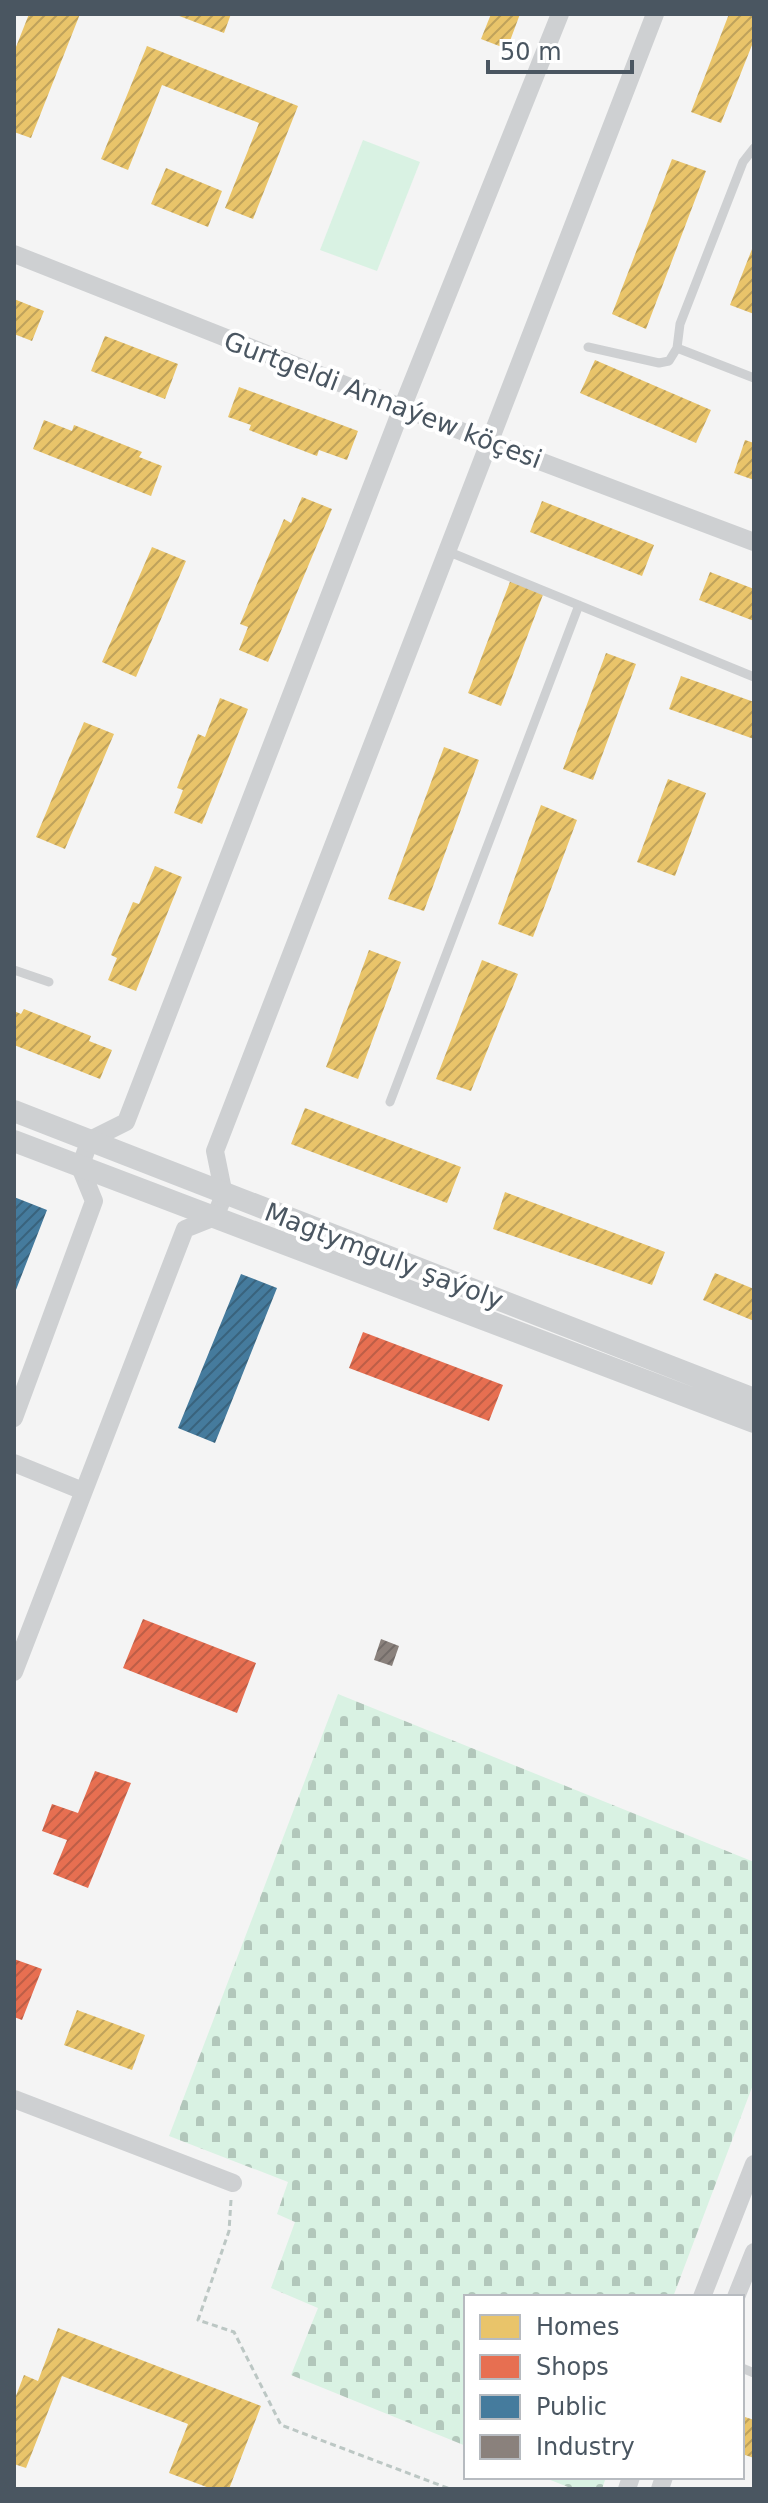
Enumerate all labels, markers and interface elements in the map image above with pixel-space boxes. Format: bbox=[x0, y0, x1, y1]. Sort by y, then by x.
scale bar bbox=[488, 24, 632, 74]
text: 50 m bbox=[500, 38, 562, 66]
street label: Gurtgeldi Annaýew köçesi bbox=[220, 325, 546, 475]
street label: Magtymguly şaýoly bbox=[261, 1197, 507, 1315]
legend bbox=[464, 2295, 744, 2479]
text: Homes bbox=[536, 2313, 619, 2341]
text: Shops bbox=[536, 2353, 609, 2381]
text: Public bbox=[536, 2393, 607, 2421]
text: Industry bbox=[536, 2433, 635, 2461]

